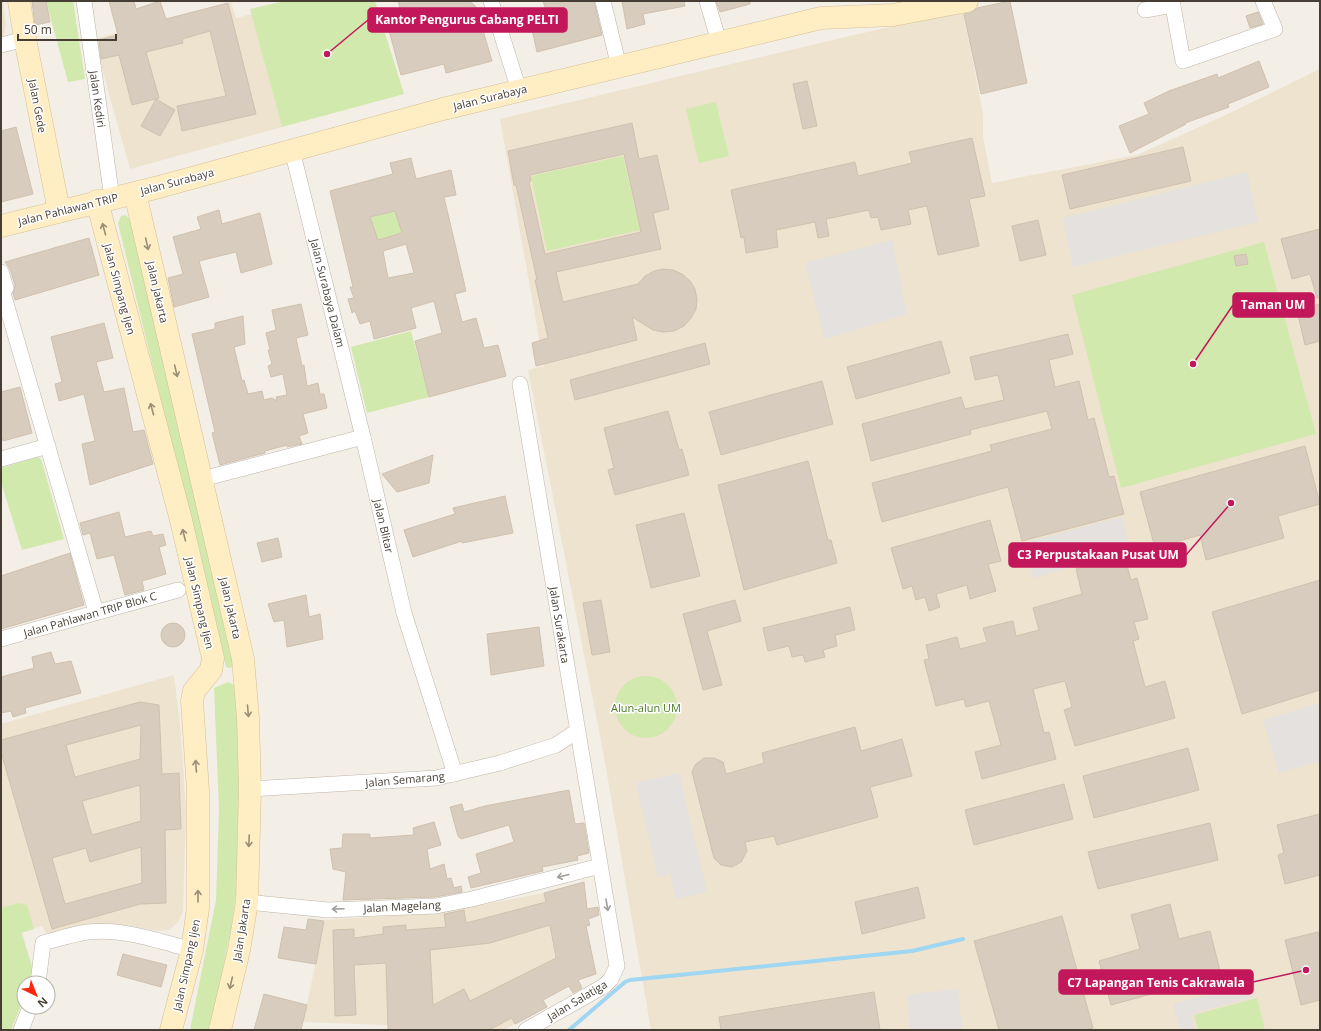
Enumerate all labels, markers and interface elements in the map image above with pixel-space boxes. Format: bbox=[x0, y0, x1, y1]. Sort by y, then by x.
callout: Kantor Pengurus Cabang PELTI bbox=[368, 8, 567, 32]
text: Kantor Pengurus Cabang PELTI bbox=[375, 11, 559, 28]
scale bar bbox=[18, 16, 116, 42]
text: 50 m bbox=[24, 21, 52, 38]
street label: Jalan Kediri bbox=[86, 69, 109, 128]
street label: Jalan Gede bbox=[25, 77, 51, 134]
street label: Jalan Surabaya bbox=[451, 81, 528, 114]
street label: Jalan Surabaya bbox=[138, 164, 215, 198]
street label: Jalan Pahlawan TRIP bbox=[15, 189, 120, 229]
one-way arrow bbox=[100, 223, 107, 236]
street label: Jalan Surabaya Dalam bbox=[307, 236, 349, 349]
one-way arrow bbox=[143, 237, 151, 250]
street label: Jalan Simpang Ijen bbox=[100, 241, 139, 336]
street label: Jalan Jakarta bbox=[143, 259, 172, 324]
callout: Taman UM bbox=[1233, 293, 1314, 317]
text: Taman UM bbox=[1241, 296, 1305, 313]
one-way arrow bbox=[173, 364, 181, 377]
one-way arrow bbox=[147, 403, 155, 416]
street label: Jalan Blitar bbox=[370, 497, 398, 555]
one-way arrow bbox=[180, 529, 188, 542]
callout: C3 Perpustakaan Pusat UM bbox=[1009, 543, 1186, 567]
text: C3 Perpustakaan Pusat UM bbox=[1017, 546, 1179, 563]
street label: Jalan Simpang Ijen bbox=[182, 555, 218, 650]
street label: Jalan Jakarta bbox=[216, 575, 245, 640]
street label: Jalan Surakarta bbox=[546, 585, 573, 664]
street label: Jalan Pahlawan TRIP Blok C bbox=[21, 588, 158, 640]
park label: Alun-alun UM bbox=[611, 700, 681, 715]
one-way arrow bbox=[244, 704, 251, 717]
one-way arrow bbox=[193, 760, 200, 773]
street label: Jalan Semarang bbox=[364, 768, 445, 790]
one-way arrow bbox=[245, 834, 252, 847]
one-way arrow bbox=[556, 872, 569, 880]
one-way arrow bbox=[194, 890, 202, 903]
street label: Jalan Magelang bbox=[362, 896, 441, 916]
street label: Jalan Jakarta bbox=[229, 898, 253, 963]
one-way arrow bbox=[603, 898, 611, 911]
one-way arrow bbox=[332, 906, 345, 913]
street label: Jalan Simpang Ijen bbox=[169, 918, 203, 1013]
callout: C7 Lapangan Tenis Cakrawala bbox=[1059, 970, 1253, 994]
text: C7 Lapangan Tenis Cakrawala bbox=[1067, 974, 1245, 991]
north arrow bbox=[16, 975, 56, 1015]
one-way arrow bbox=[227, 976, 235, 989]
street label: Jalan Salatiga bbox=[543, 976, 610, 1024]
text: N bbox=[35, 994, 52, 1011]

